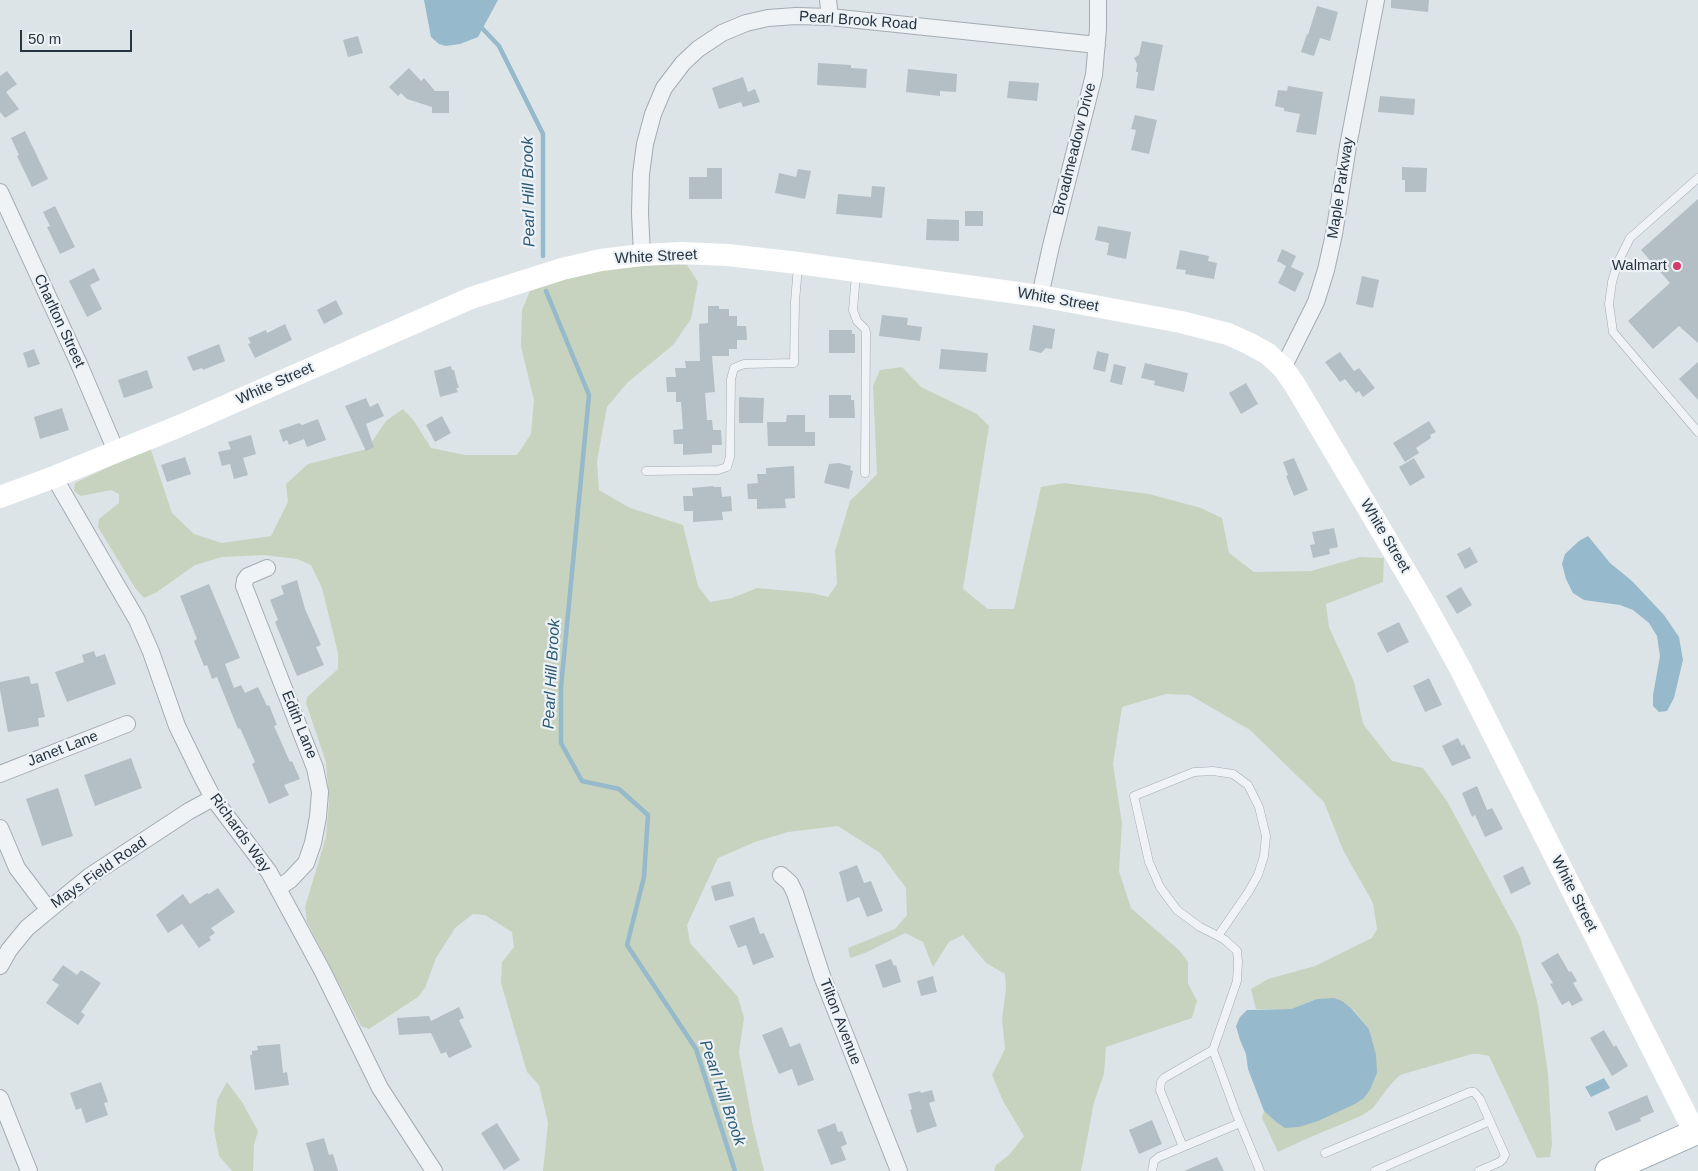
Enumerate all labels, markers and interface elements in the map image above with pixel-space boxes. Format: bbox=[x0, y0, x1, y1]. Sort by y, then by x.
street label: Pearl Brook Road bbox=[798, 8, 918, 34]
scale bar bbox=[22, 20, 135, 52]
text: 50 m bbox=[28, 30, 61, 47]
street label: Broadmeadow Drive bbox=[1050, 81, 1100, 217]
street label: Maple Parkway bbox=[1324, 136, 1358, 240]
water label: Pearl Hill Brook bbox=[518, 137, 540, 247]
street label: White Street bbox=[614, 246, 698, 268]
place label: Walmart bbox=[1612, 257, 1667, 275]
marker: Walmart bbox=[1671, 260, 1683, 272]
street label: Charlton Street bbox=[30, 271, 88, 371]
street label: White Street bbox=[1016, 284, 1100, 316]
street label: White Street bbox=[234, 359, 316, 409]
street label: White Street bbox=[1356, 496, 1414, 576]
water label: Pearl Hill Brook bbox=[540, 618, 564, 730]
street label: Edith Lane bbox=[277, 688, 321, 762]
street label: Janet Lane bbox=[25, 727, 101, 771]
street label: Richards Way bbox=[205, 790, 275, 876]
street label: Mays Field Road bbox=[48, 833, 150, 913]
street label: White Street bbox=[1547, 853, 1601, 935]
street label: Tilton Avenue bbox=[815, 976, 865, 1068]
water label: Pearl Hill Brook bbox=[695, 1038, 749, 1148]

